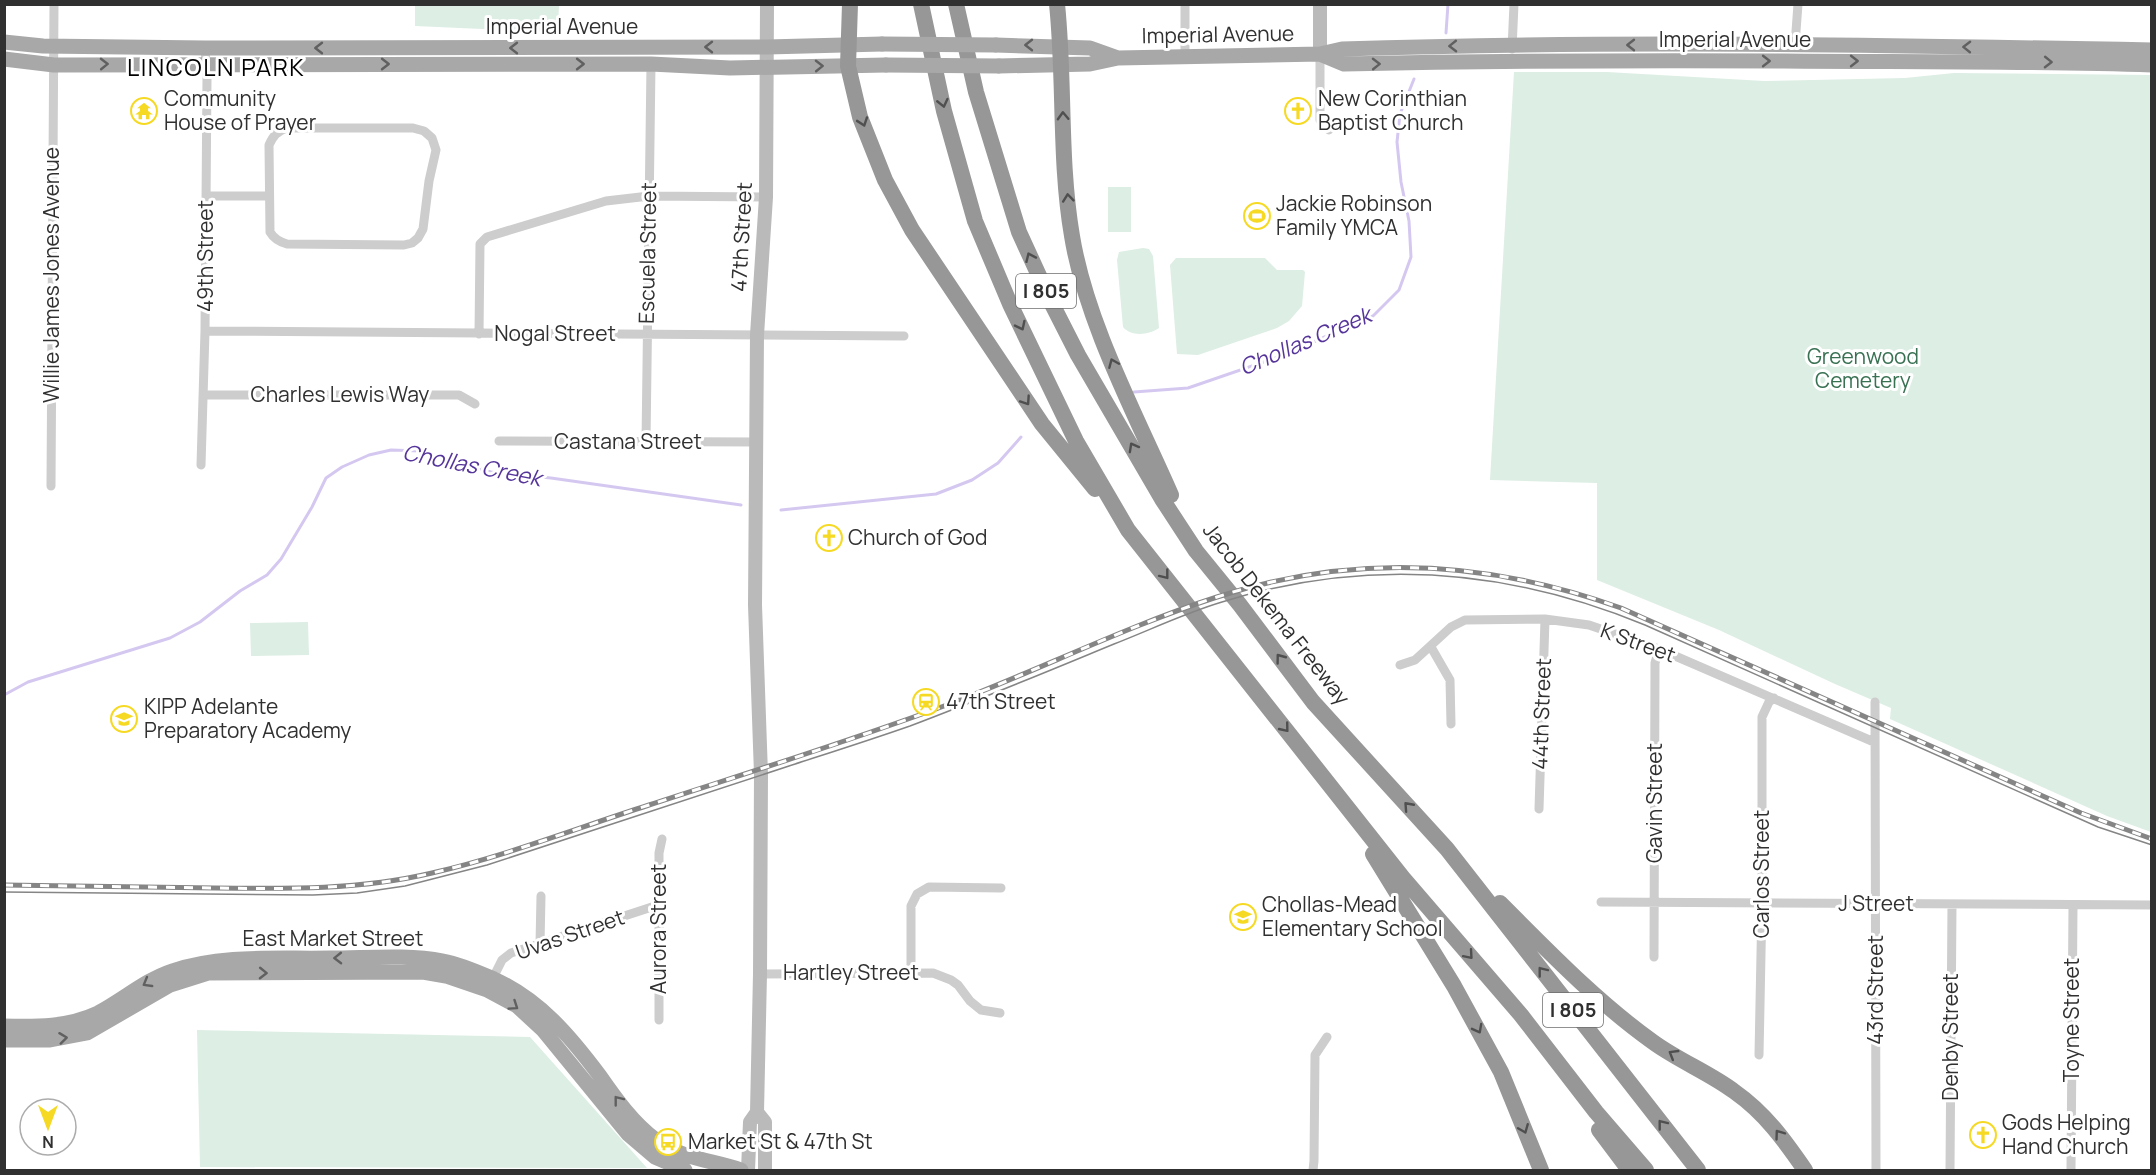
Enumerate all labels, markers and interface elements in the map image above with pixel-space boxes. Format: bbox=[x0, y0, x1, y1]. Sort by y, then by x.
street label: Imperial Avenue bbox=[486, 12, 638, 40]
street label: Imperial Avenue bbox=[1141, 19, 1294, 49]
street label: Imperial Avenue bbox=[1659, 25, 1811, 53]
one-way arrow bbox=[1024, 39, 1033, 51]
one-way arrow bbox=[1627, 39, 1636, 51]
one-way arrow bbox=[1449, 40, 1458, 52]
one-way arrow bbox=[1963, 40, 1972, 53]
one-way arrow bbox=[704, 41, 713, 53]
one-way arrow bbox=[314, 42, 323, 54]
one-way arrow bbox=[509, 42, 518, 54]
district label: LINCOLN PARK bbox=[127, 50, 305, 83]
one-way arrow bbox=[1761, 55, 1770, 67]
one-way arrow bbox=[1849, 55, 1858, 67]
one-way arrow bbox=[2044, 56, 2053, 68]
one-way arrow bbox=[1371, 57, 1380, 70]
one-way arrow bbox=[99, 58, 108, 70]
one-way arrow bbox=[381, 58, 390, 70]
one-way arrow bbox=[576, 58, 585, 70]
one-way arrow bbox=[815, 60, 824, 73]
place label: Community House of Prayer bbox=[164, 84, 317, 136]
place label: New Corinthian Baptist Church bbox=[1318, 84, 1467, 136]
temple icon: Community House of Prayer bbox=[129, 96, 159, 126]
church icon: New Corinthian Baptist Church bbox=[1283, 96, 1313, 126]
one-way arrow bbox=[935, 97, 948, 107]
one-way arrow bbox=[1057, 111, 1070, 120]
one-way arrow bbox=[855, 117, 868, 127]
street label: Willie James Jones Avenue bbox=[37, 147, 65, 403]
street label: 47th Street bbox=[724, 181, 758, 292]
street label: Escuela Street bbox=[632, 182, 662, 324]
place label: Jackie Robinson Family YMCA bbox=[1276, 189, 1432, 241]
one-way arrow bbox=[1062, 194, 1075, 203]
street label: 49th Street bbox=[191, 200, 219, 312]
sports icon: Jackie Robinson Family YMCA bbox=[1242, 201, 1272, 231]
one-way arrow bbox=[1026, 252, 1038, 263]
road number: I 805 bbox=[1016, 274, 1076, 308]
water label: Chollas Creek bbox=[1235, 299, 1378, 382]
street label: Nogal Street bbox=[494, 319, 616, 347]
one-way arrow bbox=[1014, 319, 1025, 330]
park label: Greenwood Cemetery bbox=[1807, 342, 1919, 394]
one-way arrow bbox=[1108, 358, 1120, 369]
street label: Charles Lewis Way bbox=[251, 380, 429, 408]
one-way arrow bbox=[1019, 394, 1030, 405]
street label: Castana Street bbox=[554, 427, 702, 455]
water label: Chollas Creek bbox=[400, 437, 547, 494]
one-way arrow bbox=[1129, 443, 1140, 453]
street label: Jacob Dekema Freeway bbox=[1197, 517, 1357, 710]
church icon: Church of God bbox=[814, 523, 844, 553]
place label: Church of God bbox=[848, 523, 987, 551]
one-way arrow bbox=[1157, 569, 1168, 580]
street label: K Street bbox=[1597, 616, 1680, 669]
one-way arrow bbox=[1276, 654, 1287, 665]
street label: 44th Street bbox=[1525, 658, 1557, 770]
station icon: 47th Street bbox=[911, 687, 941, 717]
place label: 47th Street bbox=[946, 687, 1056, 715]
place label: KIPP Adelante Preparatory Academy bbox=[144, 692, 351, 744]
school or university icon: KIPP Adelante Preparatory Academy bbox=[109, 704, 139, 734]
one-way arrow bbox=[1278, 722, 1289, 733]
street label: Gavin Street bbox=[1640, 743, 1668, 863]
one-way arrow bbox=[1404, 802, 1415, 813]
street label: Carlos Street bbox=[1747, 810, 1775, 938]
street label: Aurora Street bbox=[644, 864, 672, 994]
street label: J Street bbox=[1838, 889, 1914, 917]
place label: Chollas-Mead Elementary School bbox=[1262, 890, 1443, 942]
street label: Uvas Street bbox=[512, 902, 628, 966]
school or university icon: Chollas-Mead Elementary School bbox=[1228, 902, 1258, 932]
street label: East Market Street bbox=[243, 924, 423, 952]
street label: 43rd Street bbox=[1861, 935, 1889, 1045]
one-way arrow bbox=[1462, 948, 1473, 959]
one-way arrow bbox=[333, 952, 342, 965]
street label: Hartley Street bbox=[783, 958, 919, 986]
street label: Toyne Street bbox=[2057, 958, 2085, 1082]
one-way arrow bbox=[1539, 966, 1550, 977]
one-way arrow bbox=[259, 967, 268, 979]
street label: Denby Street bbox=[1936, 973, 1964, 1101]
one-way arrow bbox=[143, 976, 153, 987]
road number: I 805 bbox=[1543, 993, 1603, 1027]
one-way arrow bbox=[507, 999, 518, 1010]
one-way arrow bbox=[1471, 1023, 1482, 1033]
one-way arrow bbox=[58, 1033, 67, 1045]
one-way arrow bbox=[1669, 1050, 1679, 1062]
one-way arrow bbox=[614, 1095, 625, 1106]
north arrow bbox=[18, 1097, 78, 1157]
place label: Gods Helping Hand Church bbox=[2002, 1108, 2131, 1160]
one-way arrow bbox=[1659, 1120, 1670, 1131]
church icon: Gods Helping Hand Church bbox=[1968, 1120, 1998, 1150]
one-way arrow bbox=[1517, 1123, 1529, 1134]
bus stop icon: Market St & 47th St bbox=[653, 1127, 683, 1157]
place label: Market St & 47th St bbox=[688, 1127, 873, 1155]
one-way arrow bbox=[1775, 1129, 1786, 1140]
text: N bbox=[42, 1131, 54, 1153]

